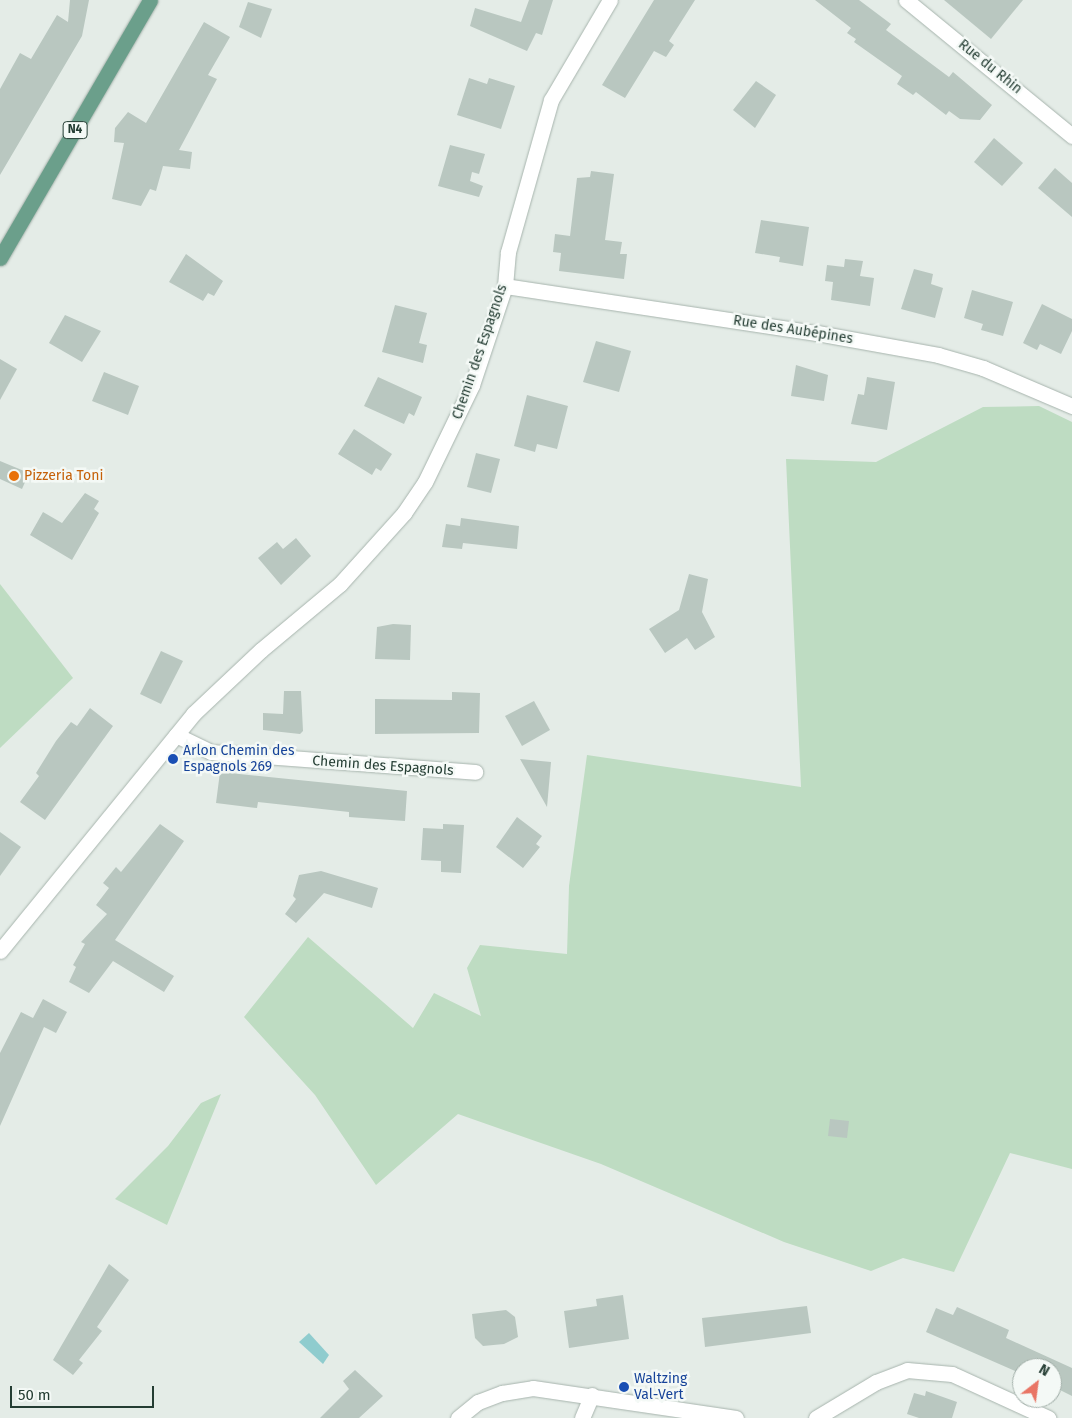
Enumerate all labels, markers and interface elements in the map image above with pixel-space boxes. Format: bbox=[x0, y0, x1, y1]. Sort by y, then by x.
street label: Rue du Rhin bbox=[955, 36, 1025, 98]
road number: N4 bbox=[62, 120, 88, 140]
street label: Chemin des Espagnols bbox=[449, 282, 511, 422]
street label: Rue des Aubépines bbox=[732, 312, 854, 348]
place label: Pizzeria Toni bbox=[24, 468, 103, 484]
marker: Pizzeria Toni bbox=[8, 470, 20, 482]
place label: Arlon Chemin des Espagnols 269 bbox=[183, 743, 294, 776]
marker: Arlon Chemin des Espagnols 269 bbox=[167, 753, 179, 765]
street label: Chemin des Espagnols bbox=[312, 753, 454, 779]
north arrow bbox=[1012, 1358, 1062, 1408]
text: N bbox=[1036, 1361, 1053, 1380]
place label: Waltzing Val-Vert bbox=[634, 1371, 687, 1404]
scale bar bbox=[12, 1376, 156, 1408]
marker: Waltzing Val-Vert bbox=[618, 1381, 630, 1393]
text: 50 m bbox=[18, 1386, 51, 1404]

